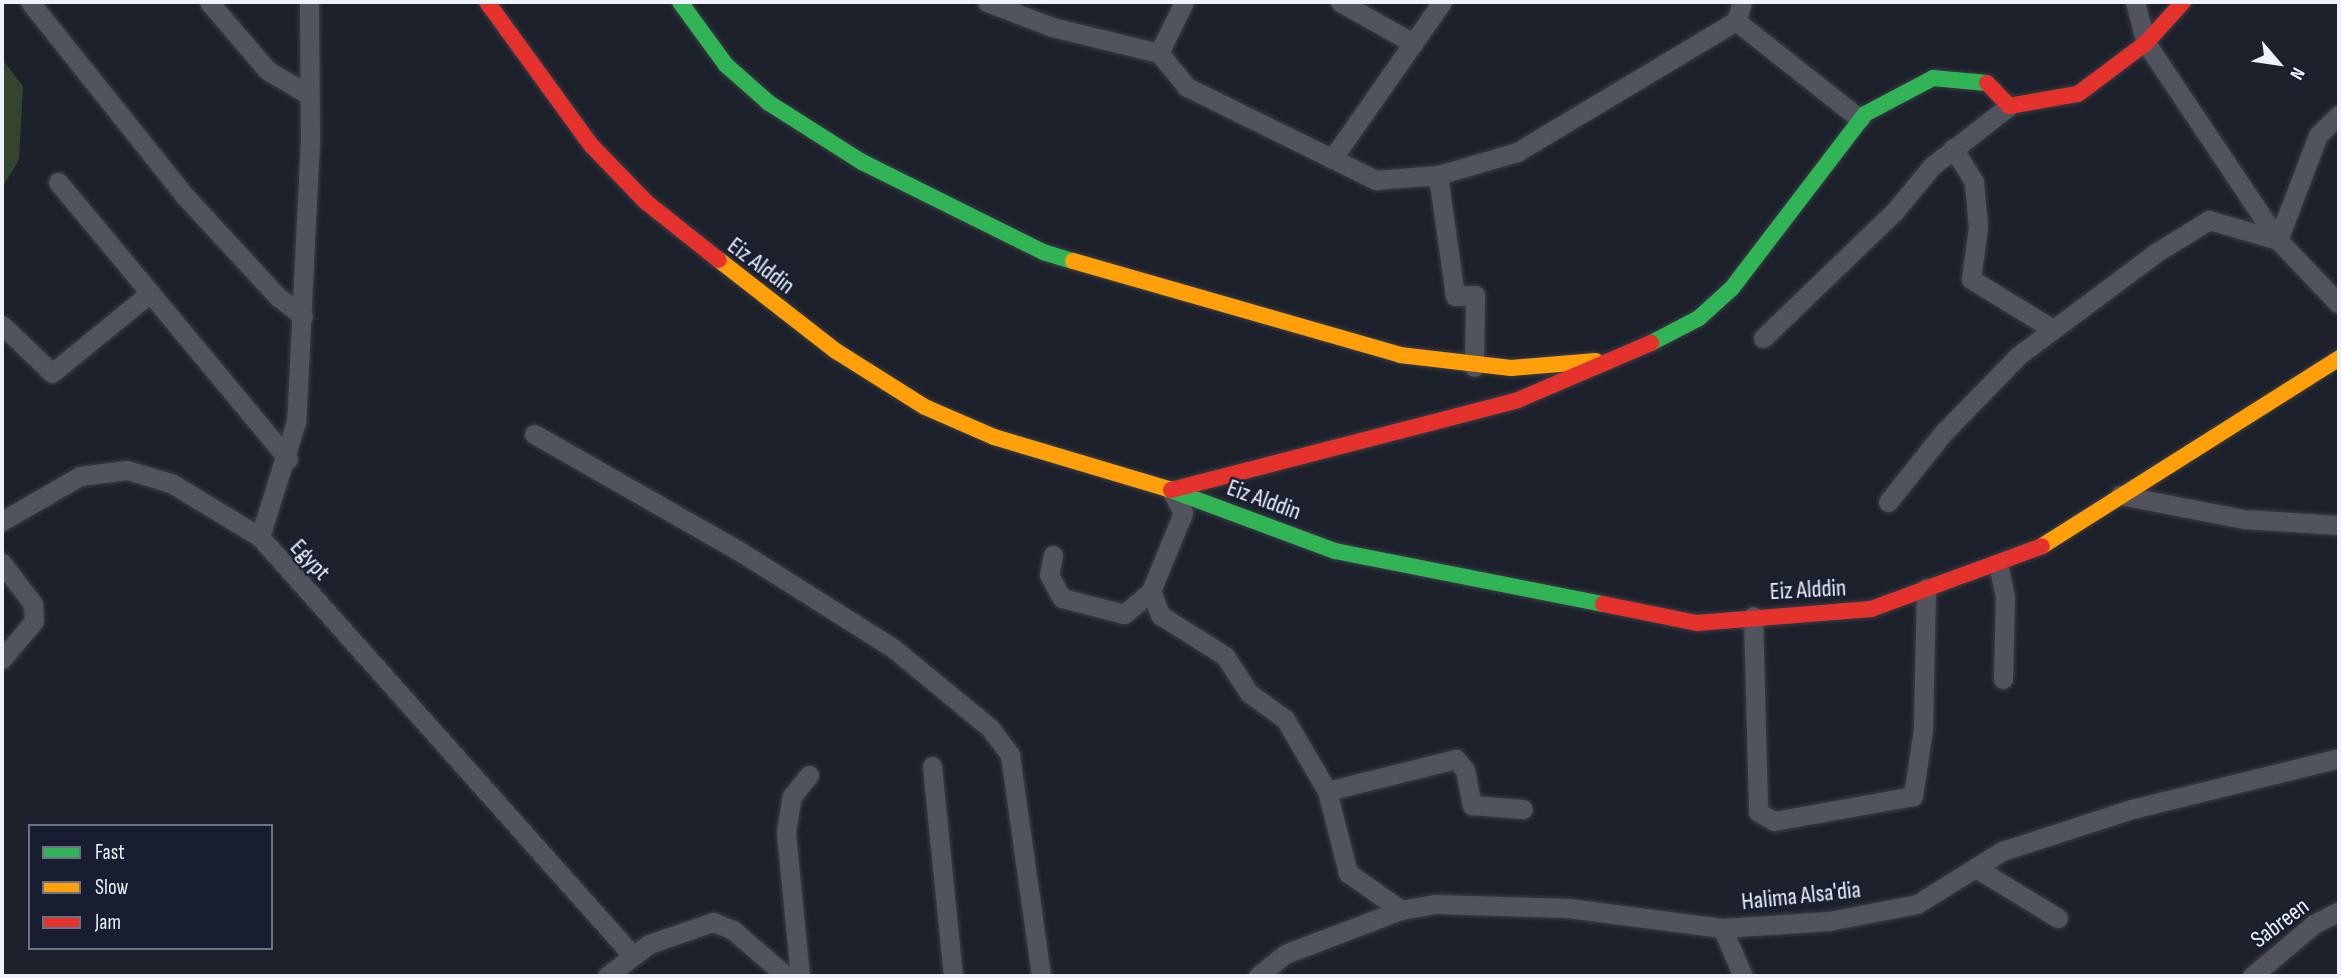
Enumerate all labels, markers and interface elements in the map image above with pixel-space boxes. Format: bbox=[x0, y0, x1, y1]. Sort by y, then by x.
north arrow bbox=[2243, 28, 2313, 98]
text: N bbox=[2284, 63, 2309, 83]
street label: Eiz Alddin bbox=[722, 231, 800, 301]
street label: Eiz Alddin bbox=[1223, 473, 1305, 527]
street label: Egypt bbox=[284, 534, 336, 586]
street label: Eiz Alddin bbox=[1769, 574, 1847, 606]
legend bbox=[28, 824, 273, 950]
text: Fast bbox=[95, 840, 125, 865]
text: Slow bbox=[95, 875, 128, 900]
street label: Halima Alsa'dia bbox=[1740, 875, 1862, 917]
street label: Sabreen bbox=[2245, 892, 2315, 954]
text: Jam bbox=[95, 910, 121, 935]

